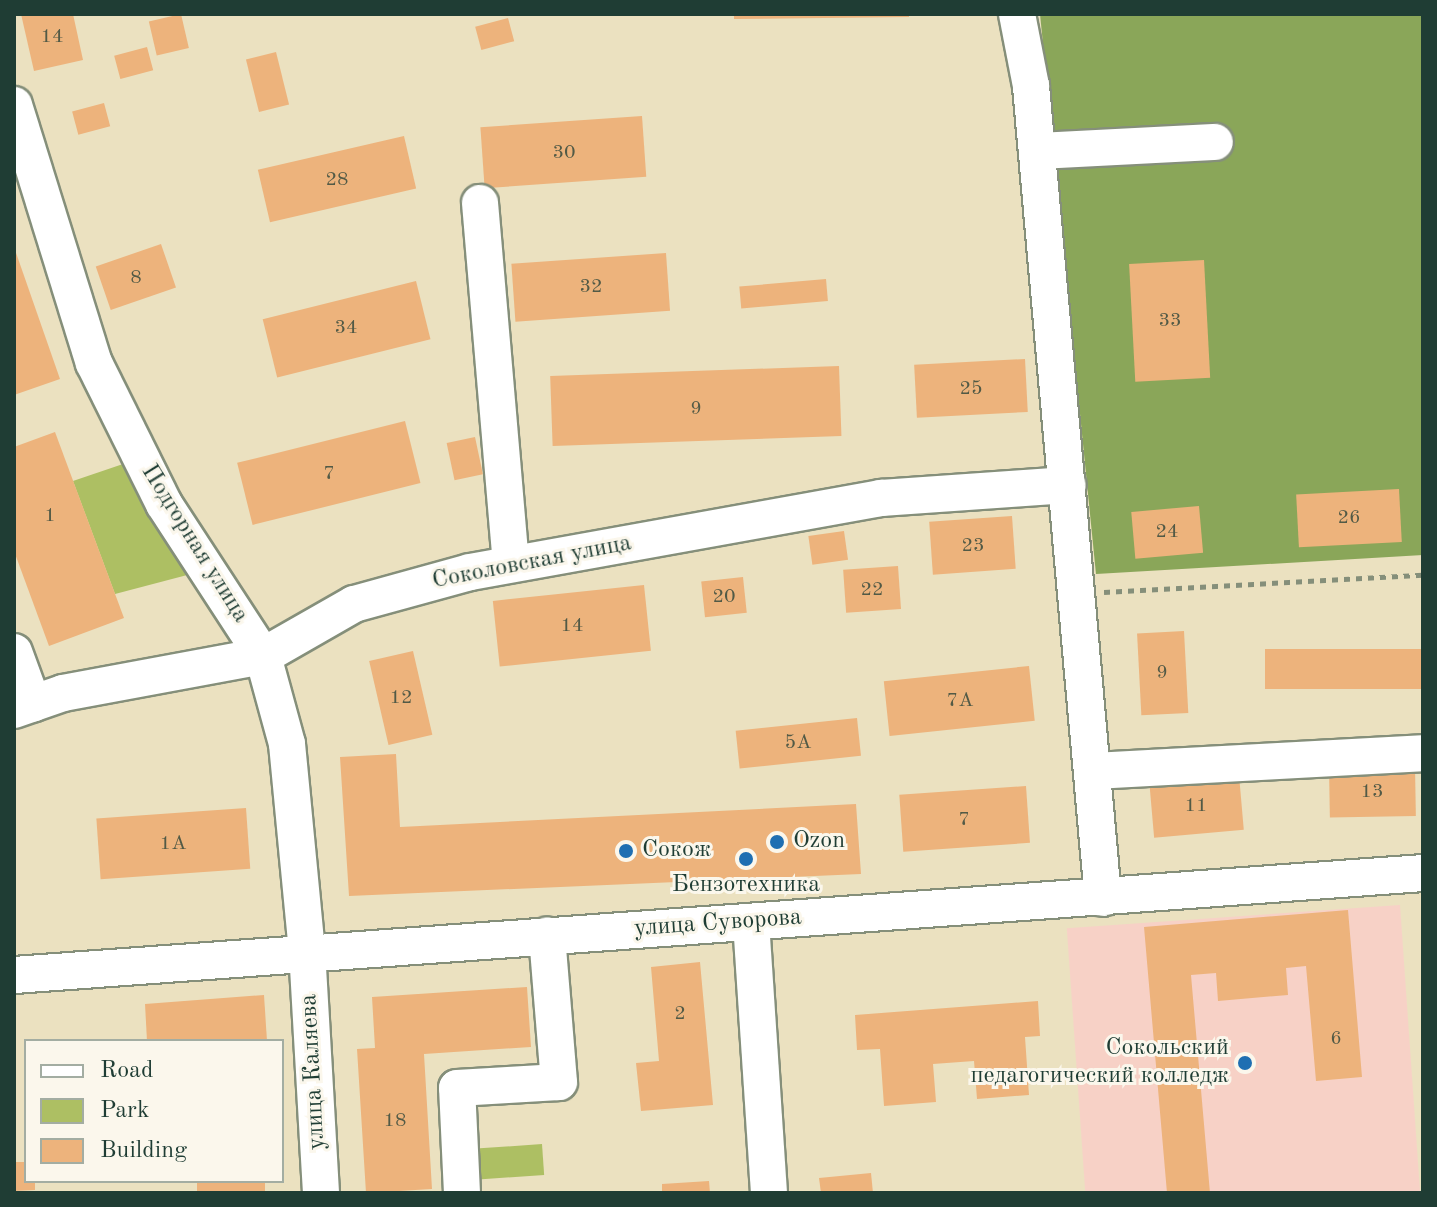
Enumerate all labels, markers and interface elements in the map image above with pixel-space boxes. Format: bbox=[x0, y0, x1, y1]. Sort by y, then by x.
house number: 14 bbox=[40, 25, 64, 49]
house number: 30 bbox=[552, 141, 576, 165]
house number: 28 bbox=[325, 168, 349, 192]
house number: 8 bbox=[130, 266, 142, 290]
house number: 32 bbox=[579, 275, 603, 299]
house number: 33 bbox=[1158, 309, 1182, 333]
house number: 34 bbox=[334, 316, 358, 340]
house number: 25 bbox=[959, 377, 983, 401]
house number: 9 bbox=[690, 397, 702, 421]
street label: Подгорная улица bbox=[134, 460, 254, 628]
house number: 7 bbox=[323, 462, 335, 486]
house number: 1 bbox=[44, 504, 56, 528]
house number: 26 bbox=[1337, 506, 1361, 530]
house number: 24 bbox=[1155, 520, 1179, 544]
street label: Соколовская улица bbox=[430, 530, 634, 596]
house number: 23 bbox=[961, 534, 985, 558]
house number: 22 bbox=[860, 578, 884, 602]
house number: 20 bbox=[712, 585, 736, 609]
house number: 14 bbox=[560, 614, 584, 638]
house number: 9 bbox=[1156, 661, 1168, 685]
house number: 12 bbox=[389, 686, 413, 710]
house number: 7А bbox=[947, 689, 973, 713]
house number: 5А bbox=[785, 731, 811, 755]
house number: 13 bbox=[1360, 780, 1384, 804]
house number: 11 bbox=[1184, 794, 1208, 818]
house number: 7 bbox=[958, 808, 970, 832]
place label: Ozon bbox=[793, 828, 845, 856]
house number: 1А bbox=[160, 832, 186, 856]
marker: Ozon bbox=[768, 833, 786, 851]
place label: Сокож bbox=[642, 837, 711, 865]
marker: Сокож bbox=[617, 842, 635, 860]
marker: Бензотехника bbox=[737, 850, 755, 868]
place label: Бензотехника bbox=[672, 872, 820, 900]
street label: улица Суворова bbox=[633, 904, 803, 944]
street label: улица Каляева bbox=[296, 993, 332, 1151]
house number: 2 bbox=[674, 1002, 686, 1026]
house number: 6 bbox=[1330, 1027, 1342, 1051]
place label: Сокольский педагогический колледж bbox=[970, 1035, 1229, 1091]
legend bbox=[24, 1039, 284, 1183]
marker: Сокольский педагогический колледж bbox=[1236, 1054, 1254, 1072]
text: Road bbox=[100, 1059, 153, 1083]
text: Park bbox=[100, 1099, 149, 1123]
house number: 18 bbox=[383, 1109, 407, 1133]
text: Building bbox=[100, 1139, 187, 1163]

